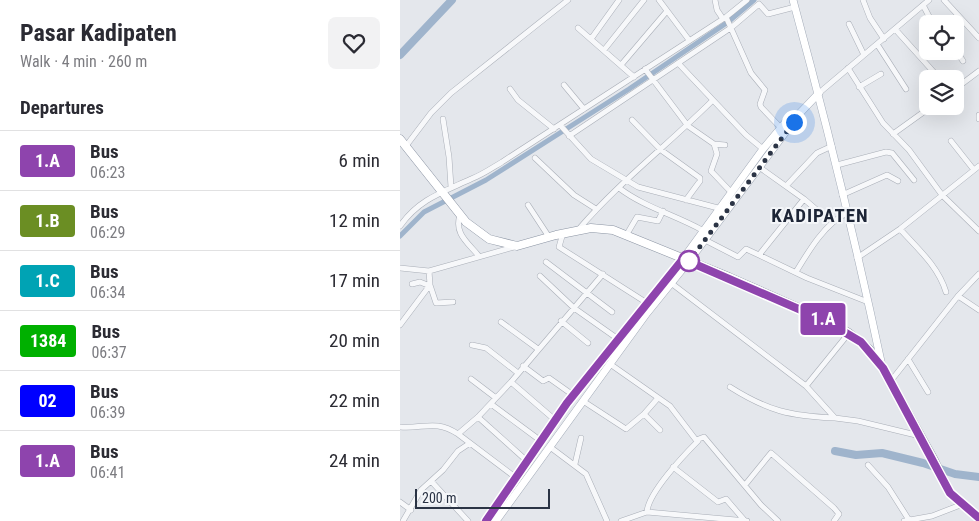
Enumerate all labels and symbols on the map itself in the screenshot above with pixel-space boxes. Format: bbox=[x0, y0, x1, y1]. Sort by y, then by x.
your location bbox=[782, 110, 807, 135]
district label: KADIPATEN bbox=[771, 204, 869, 227]
unlabelled marker bbox=[678, 250, 700, 272]
line badge: 1.A bbox=[794, 303, 852, 335]
scale bar bbox=[415, 486, 550, 509]

